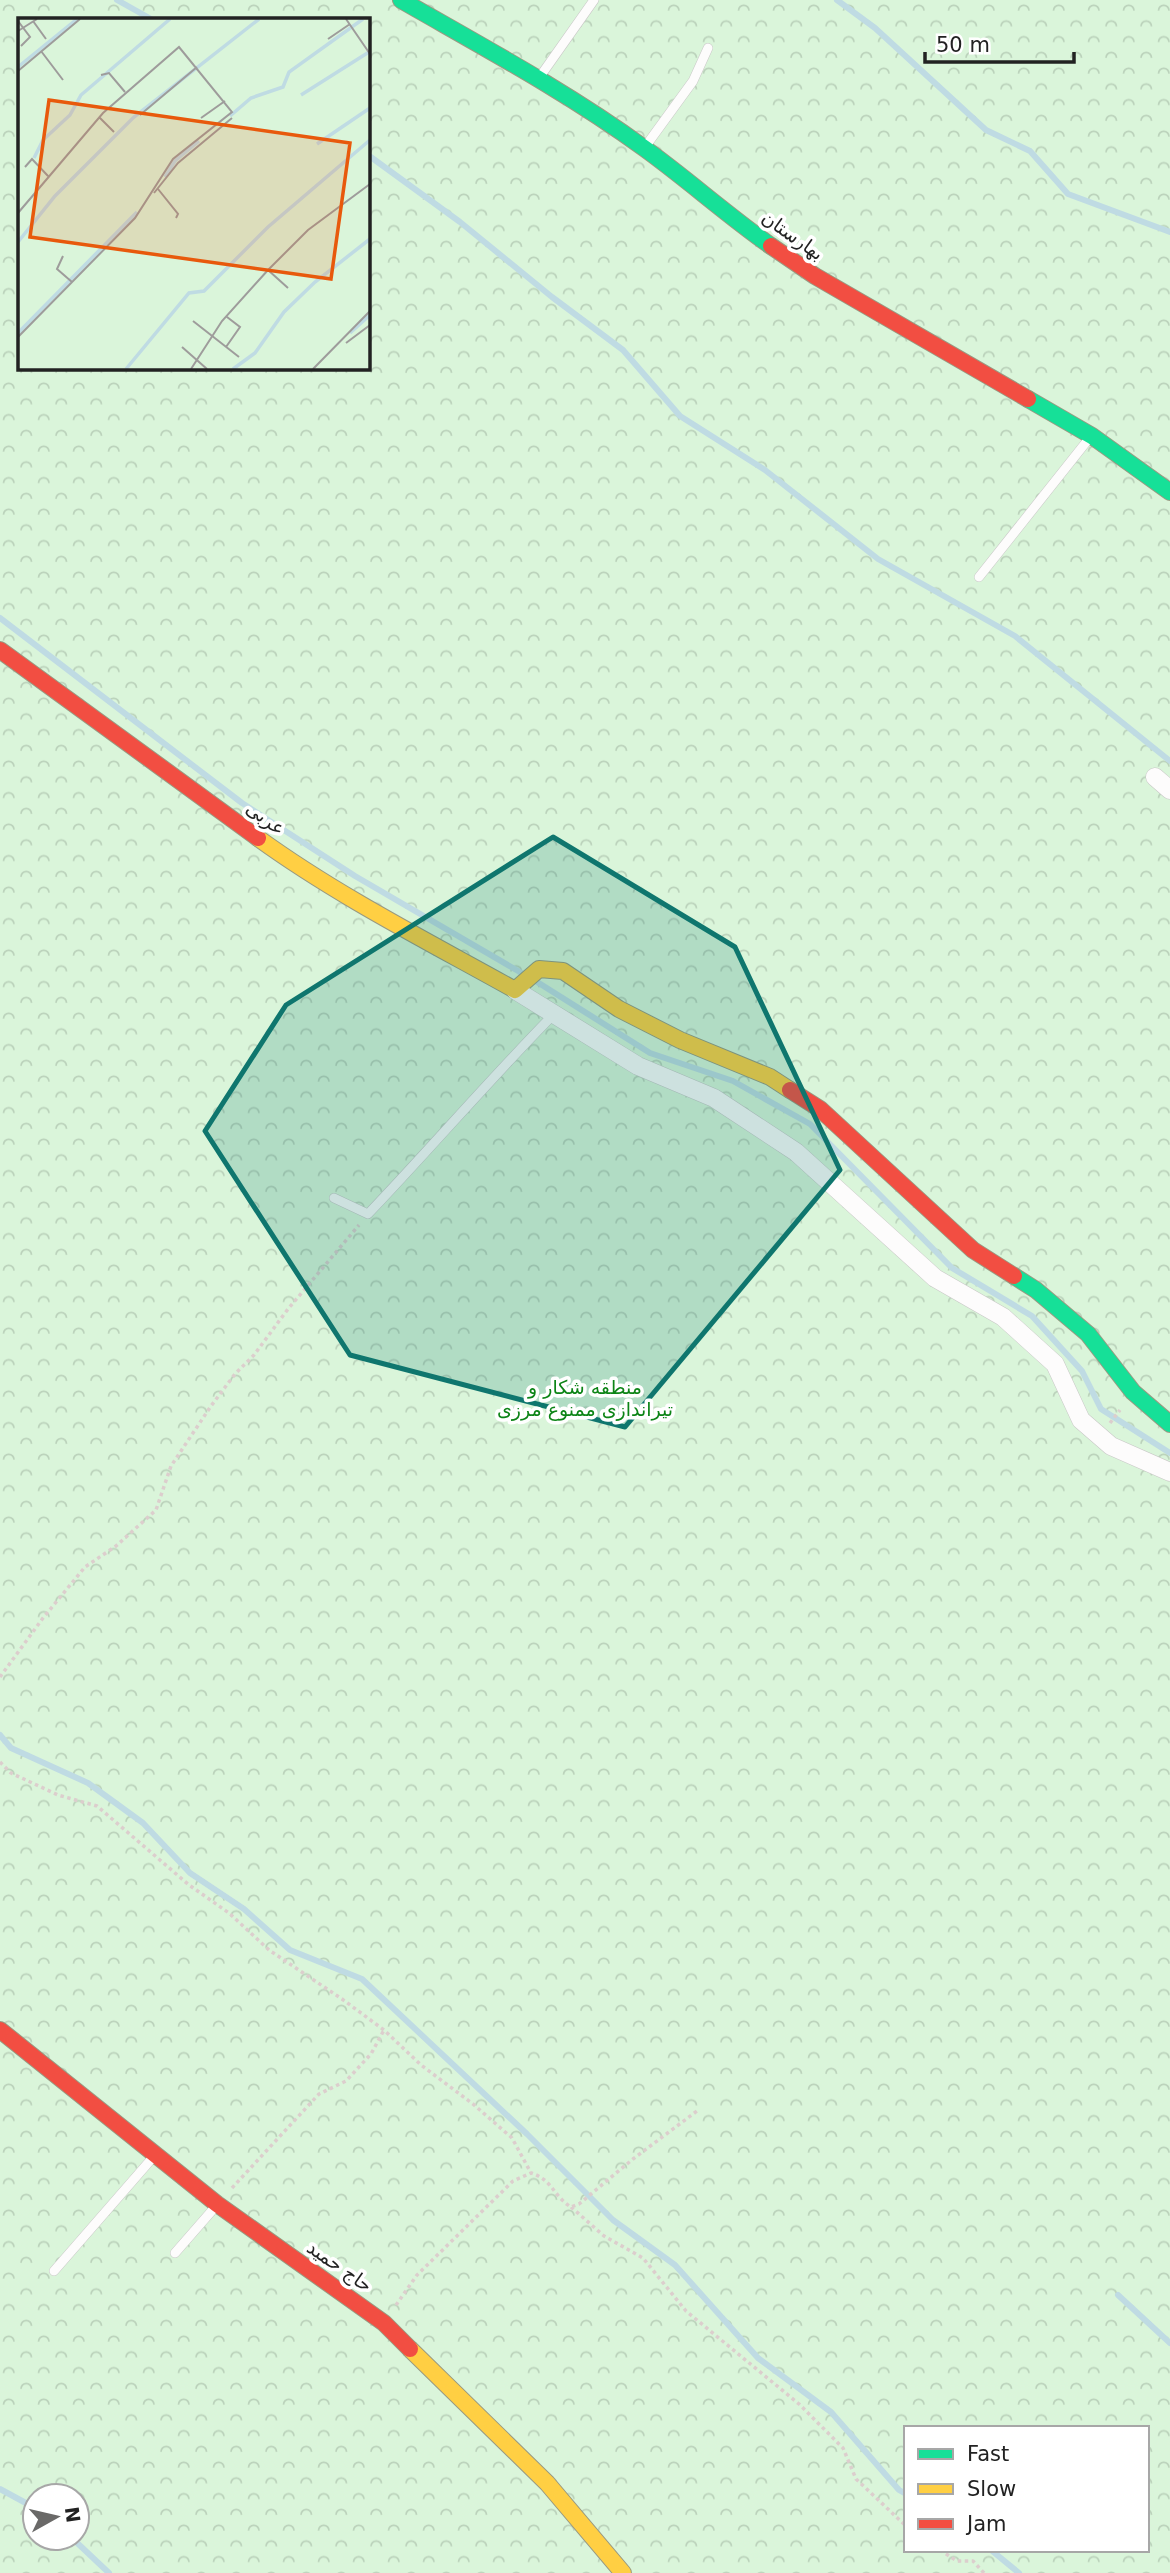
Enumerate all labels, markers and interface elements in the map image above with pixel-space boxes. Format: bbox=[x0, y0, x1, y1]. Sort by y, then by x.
inset map bbox=[18, 18, 369, 369]
scale bar bbox=[925, 21, 1074, 65]
text: 50 m bbox=[936, 33, 990, 57]
street label: بهارستان bbox=[757, 206, 828, 265]
street label: عربی bbox=[242, 796, 290, 840]
park label: منطقه شکار و تیراندازی ممنوع مرزی bbox=[497, 1376, 673, 1421]
street label: حاج حمید bbox=[303, 2236, 377, 2297]
legend bbox=[904, 2426, 1149, 2552]
text: Fast bbox=[967, 2442, 1009, 2466]
text: Slow bbox=[967, 2477, 1016, 2501]
north arrow bbox=[21, 2482, 91, 2552]
text: N bbox=[61, 2505, 85, 2524]
text: Jam bbox=[965, 2512, 1007, 2536]

